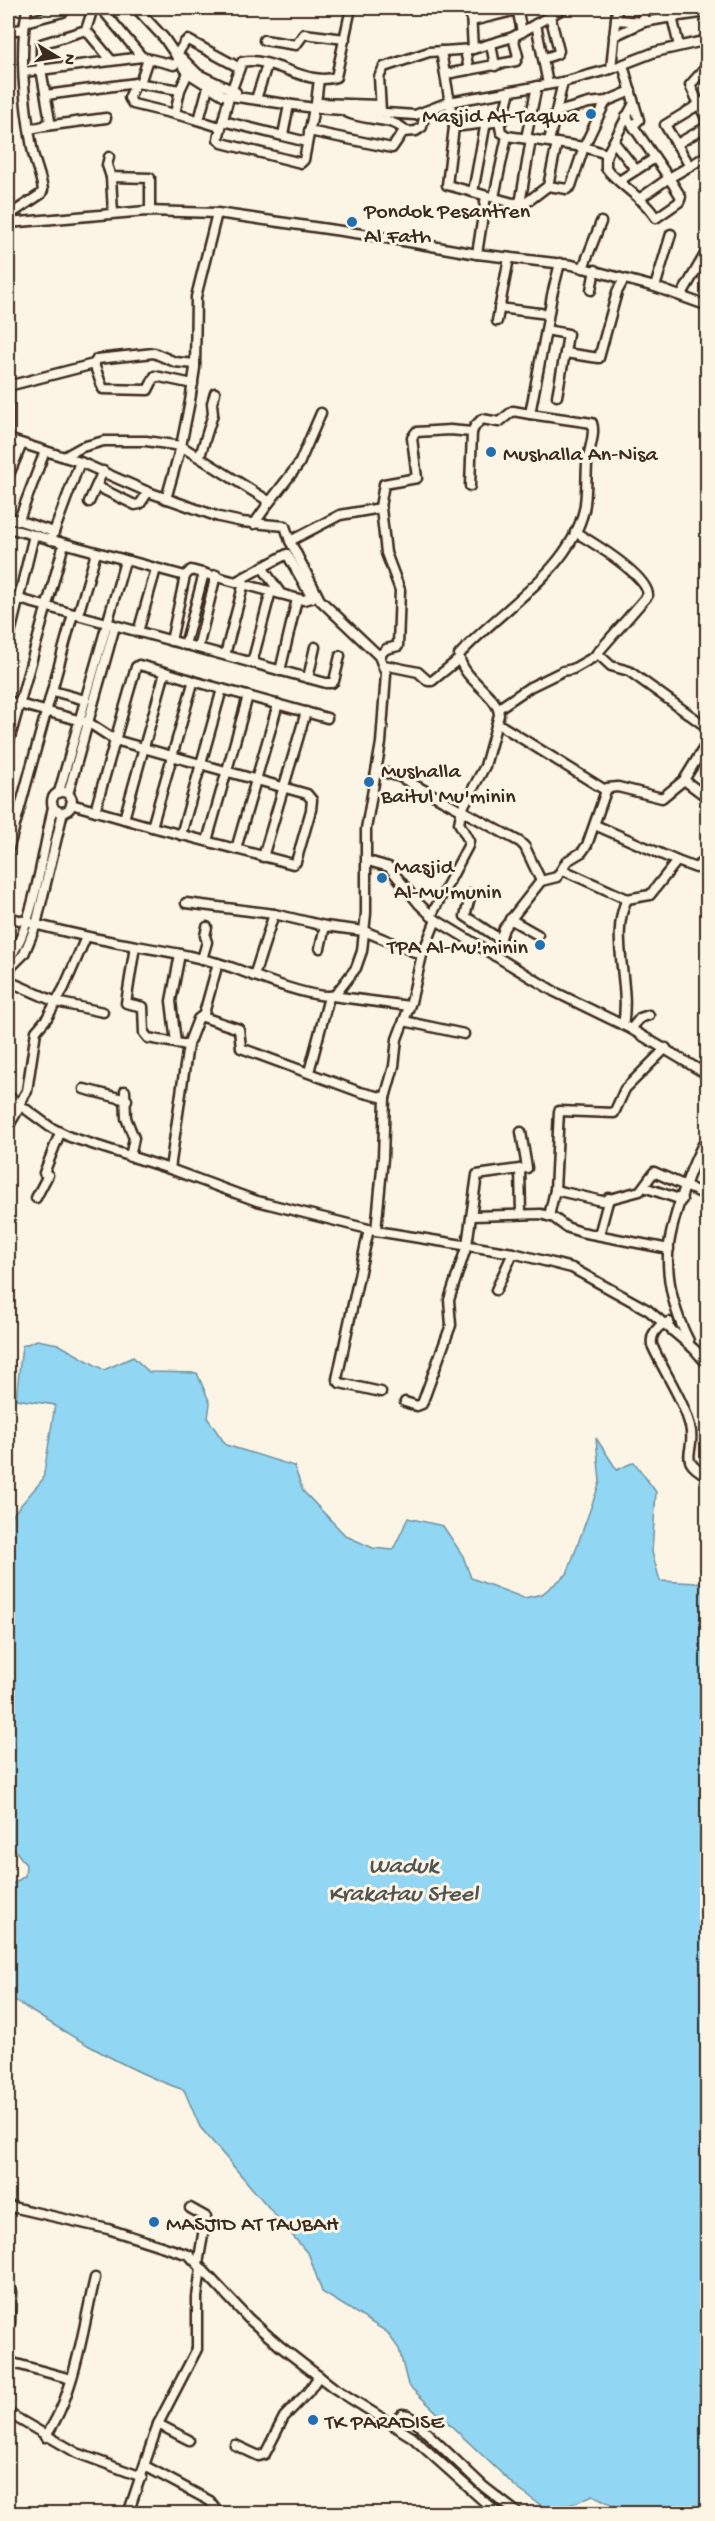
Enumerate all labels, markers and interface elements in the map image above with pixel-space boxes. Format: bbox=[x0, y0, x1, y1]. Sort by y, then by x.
north arrow bbox=[27, 27, 87, 87]
text: N bbox=[58, 52, 79, 67]
place label: Masjid At-Taqwa bbox=[422, 105, 580, 131]
marker: Masjid At-Taqwa bbox=[584, 107, 598, 121]
place label: Pondok Pesantren Al Fath bbox=[363, 200, 531, 251]
marker: Pondok Pesantren Al Fath bbox=[345, 215, 359, 229]
place label: Mushalla An-Nisa bbox=[503, 443, 658, 469]
marker: Mushalla An-Nisa bbox=[484, 445, 498, 459]
place label: Mushalla Baitul Mu'minin bbox=[380, 760, 516, 811]
marker: Mushalla Baitul Mu'minin bbox=[362, 775, 376, 789]
place label: Masjid Al-Mu'munin bbox=[394, 856, 502, 907]
marker: Masjid Al-Mu'munin bbox=[375, 871, 389, 885]
place label: TPA Al-Mu'minin bbox=[385, 936, 529, 962]
marker: TPA Al-Mu'minin bbox=[533, 938, 547, 952]
water label: Waduk Krakatau Steel bbox=[328, 1853, 480, 1910]
place label: MASJID AT TAUBAH bbox=[166, 2213, 339, 2239]
marker: MASJID AT TAUBAH bbox=[147, 2215, 161, 2229]
place label: TK PARADISE bbox=[323, 2411, 445, 2437]
marker: TK PARADISE bbox=[306, 2413, 320, 2427]

